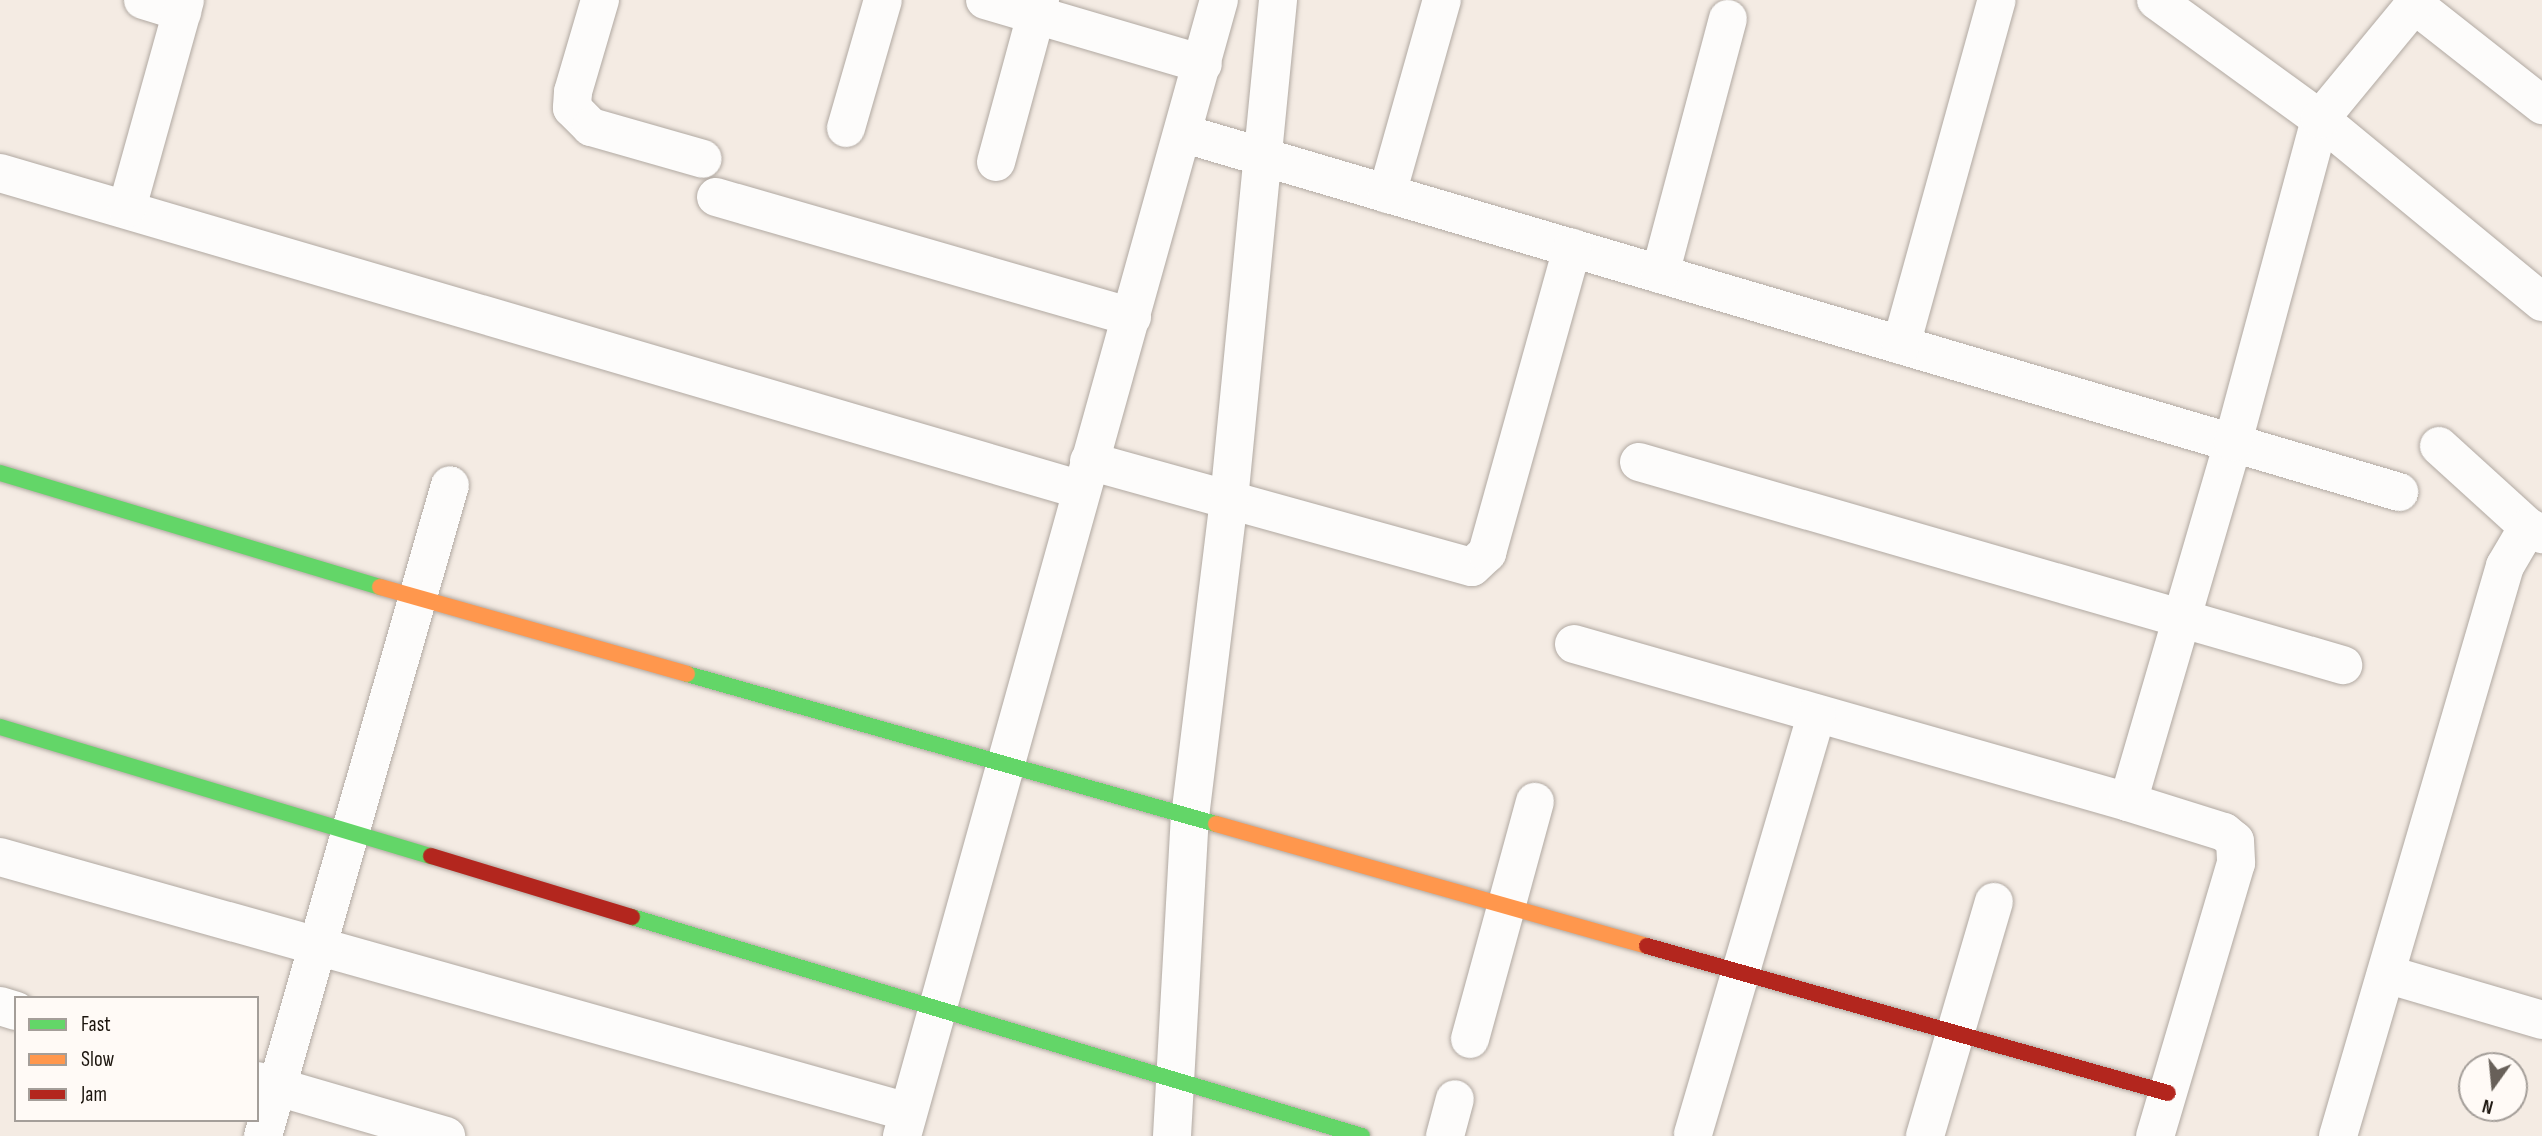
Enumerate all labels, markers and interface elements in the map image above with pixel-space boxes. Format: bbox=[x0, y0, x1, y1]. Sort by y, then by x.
legend bbox=[14, 996, 259, 1122]
text: Fast bbox=[81, 1012, 111, 1037]
text: Slow bbox=[81, 1047, 114, 1072]
north arrow bbox=[2458, 1052, 2528, 1122]
text: Jam bbox=[81, 1082, 107, 1107]
text: N bbox=[2480, 1093, 2496, 1118]

